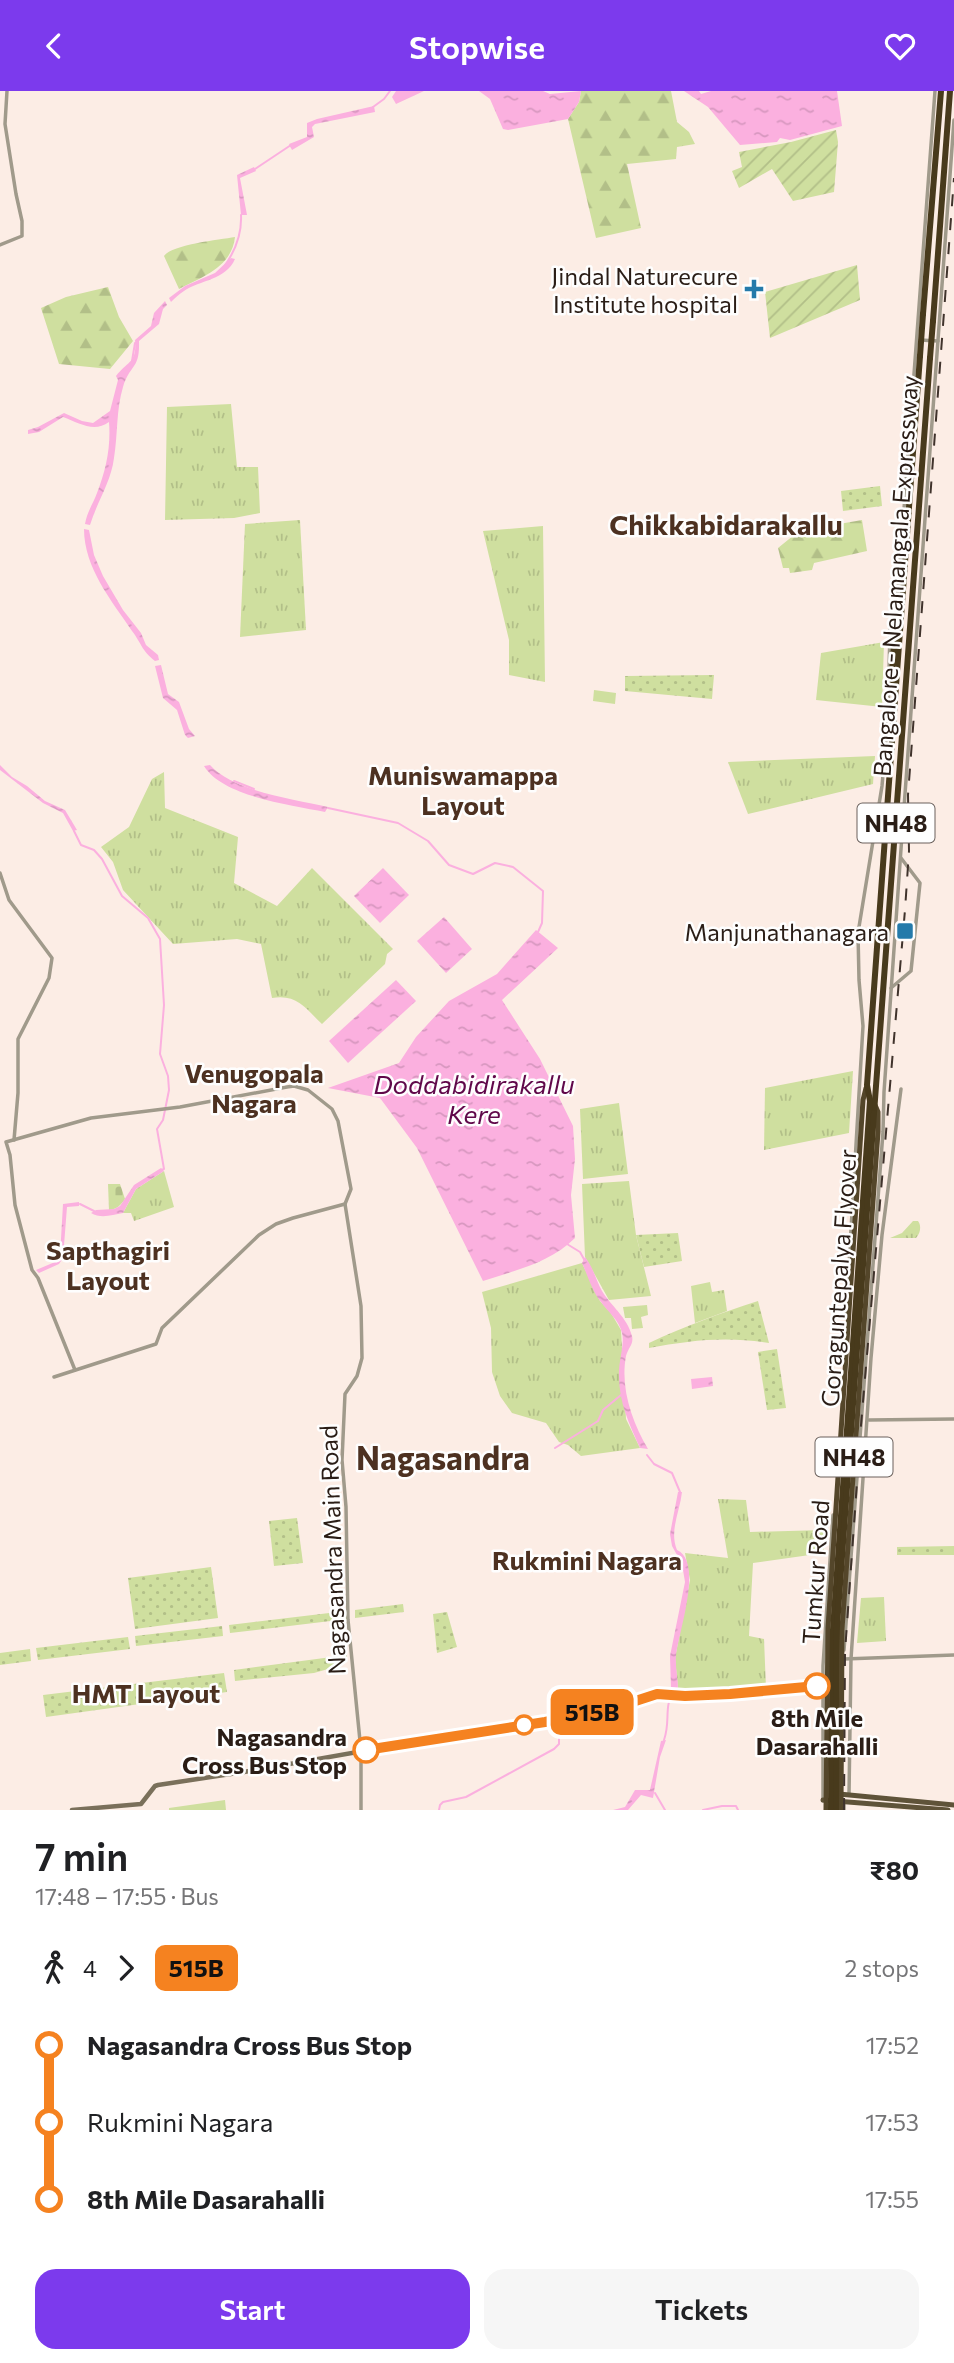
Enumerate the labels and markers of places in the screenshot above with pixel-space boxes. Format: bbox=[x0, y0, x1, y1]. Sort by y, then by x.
place label: Jindal Naturecure Institute hospital bbox=[551, 261, 738, 318]
marker: Jindal Naturecure Institute hospital bbox=[744, 279, 764, 299]
place label: Manjunathanagara bbox=[684, 917, 889, 946]
marker: Manjunathanagara bbox=[895, 921, 915, 941]
marker: 8th Mile Dasarahalli bbox=[804, 1673, 830, 1699]
place label: 8th Mile Dasarahalli bbox=[756, 1703, 878, 1760]
unlabelled marker bbox=[514, 1715, 534, 1735]
place label: Nagasandra Cross Bus Stop bbox=[182, 1722, 347, 1779]
marker: Nagasandra Cross Bus Stop bbox=[353, 1737, 379, 1763]

